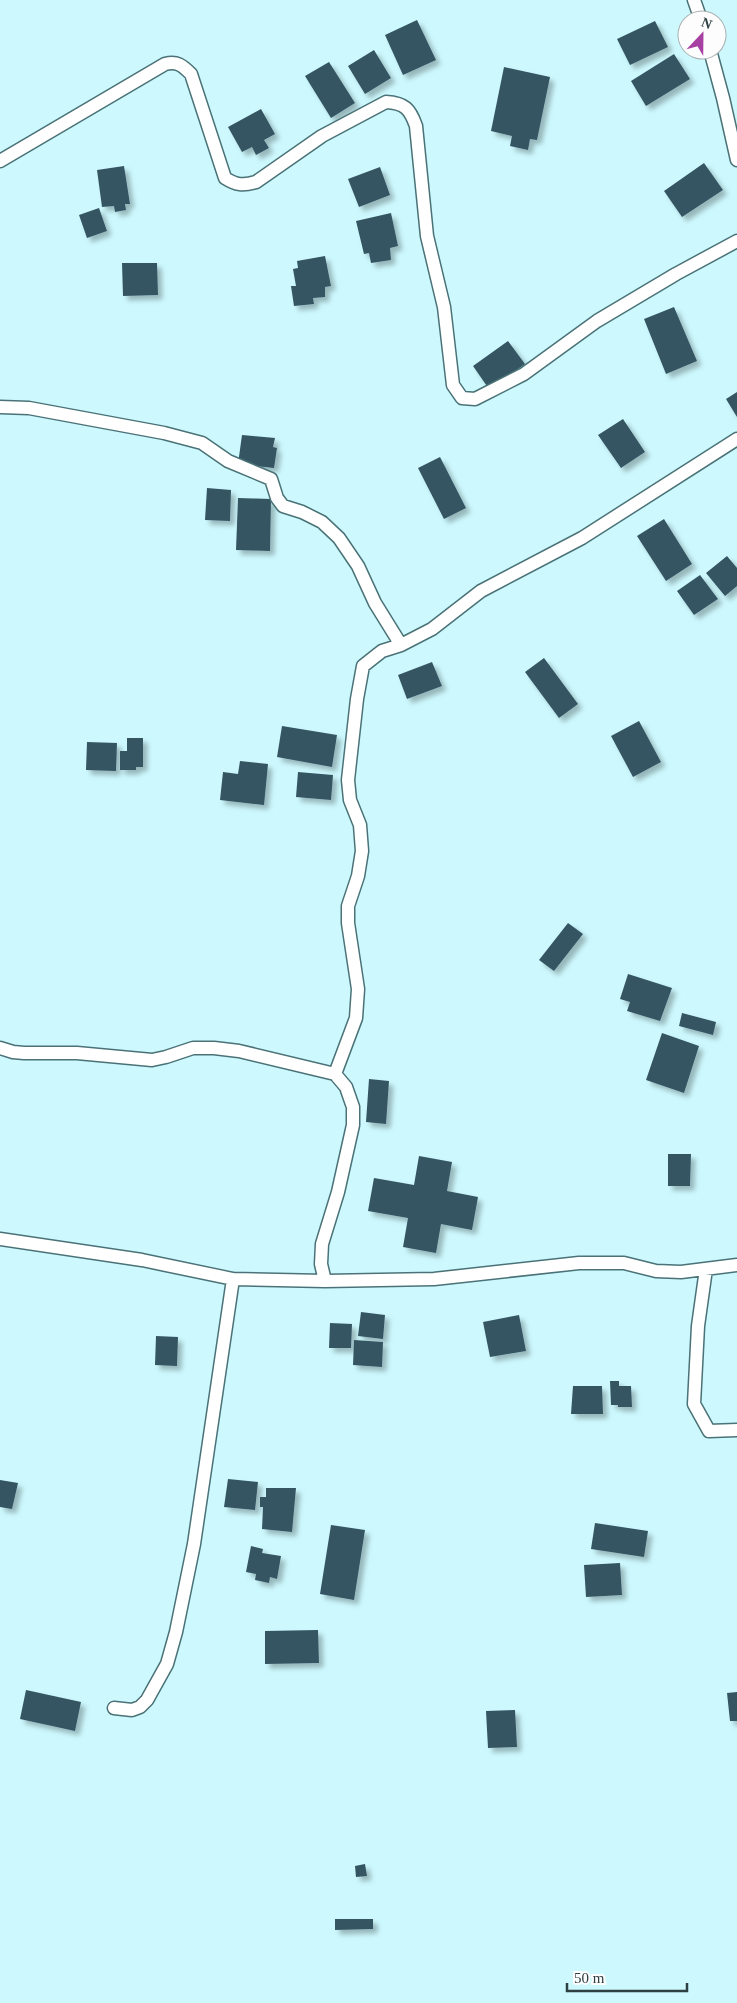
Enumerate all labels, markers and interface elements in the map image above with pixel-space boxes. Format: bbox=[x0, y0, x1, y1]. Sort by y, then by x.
north arrow bbox=[677, 10, 727, 60]
text: N bbox=[699, 15, 714, 32]
scale bar bbox=[567, 1960, 687, 1992]
text: 50 m bbox=[574, 1970, 605, 1986]

